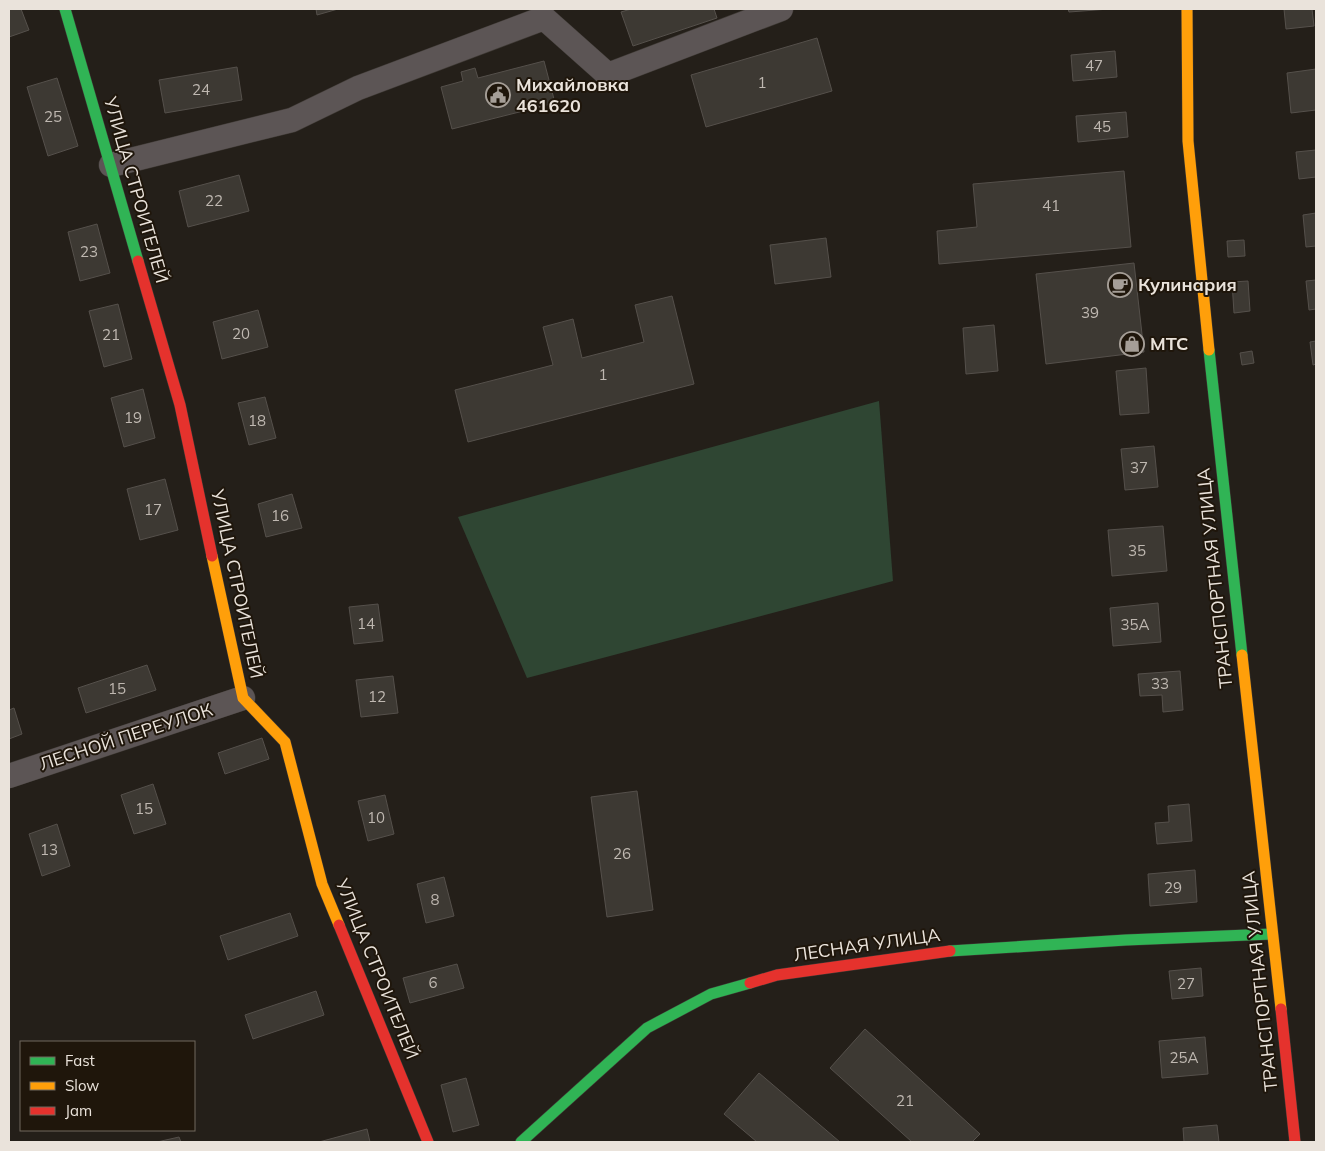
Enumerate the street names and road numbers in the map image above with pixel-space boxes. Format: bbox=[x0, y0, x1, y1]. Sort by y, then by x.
street label: УЛИЦА СТРОИТЕЛЕЙ bbox=[99, 93, 174, 286]
street label: ТРАНСПОРТНАЯ УЛИЦА bbox=[1191, 467, 1238, 689]
street label: УЛИЦА СТРОИТЕЛЕЙ bbox=[206, 486, 269, 680]
street label: ЛЕСНОЙ ПЕРЕУЛОК bbox=[36, 698, 215, 775]
street label: ТРАНСПОРТНАЯ УЛИЦА bbox=[1236, 870, 1283, 1092]
street label: УЛИЦА СТРОИТЕЛЕЙ bbox=[330, 874, 424, 1062]
street label: ЛЕСНАЯ УЛИЦА bbox=[792, 923, 942, 966]

